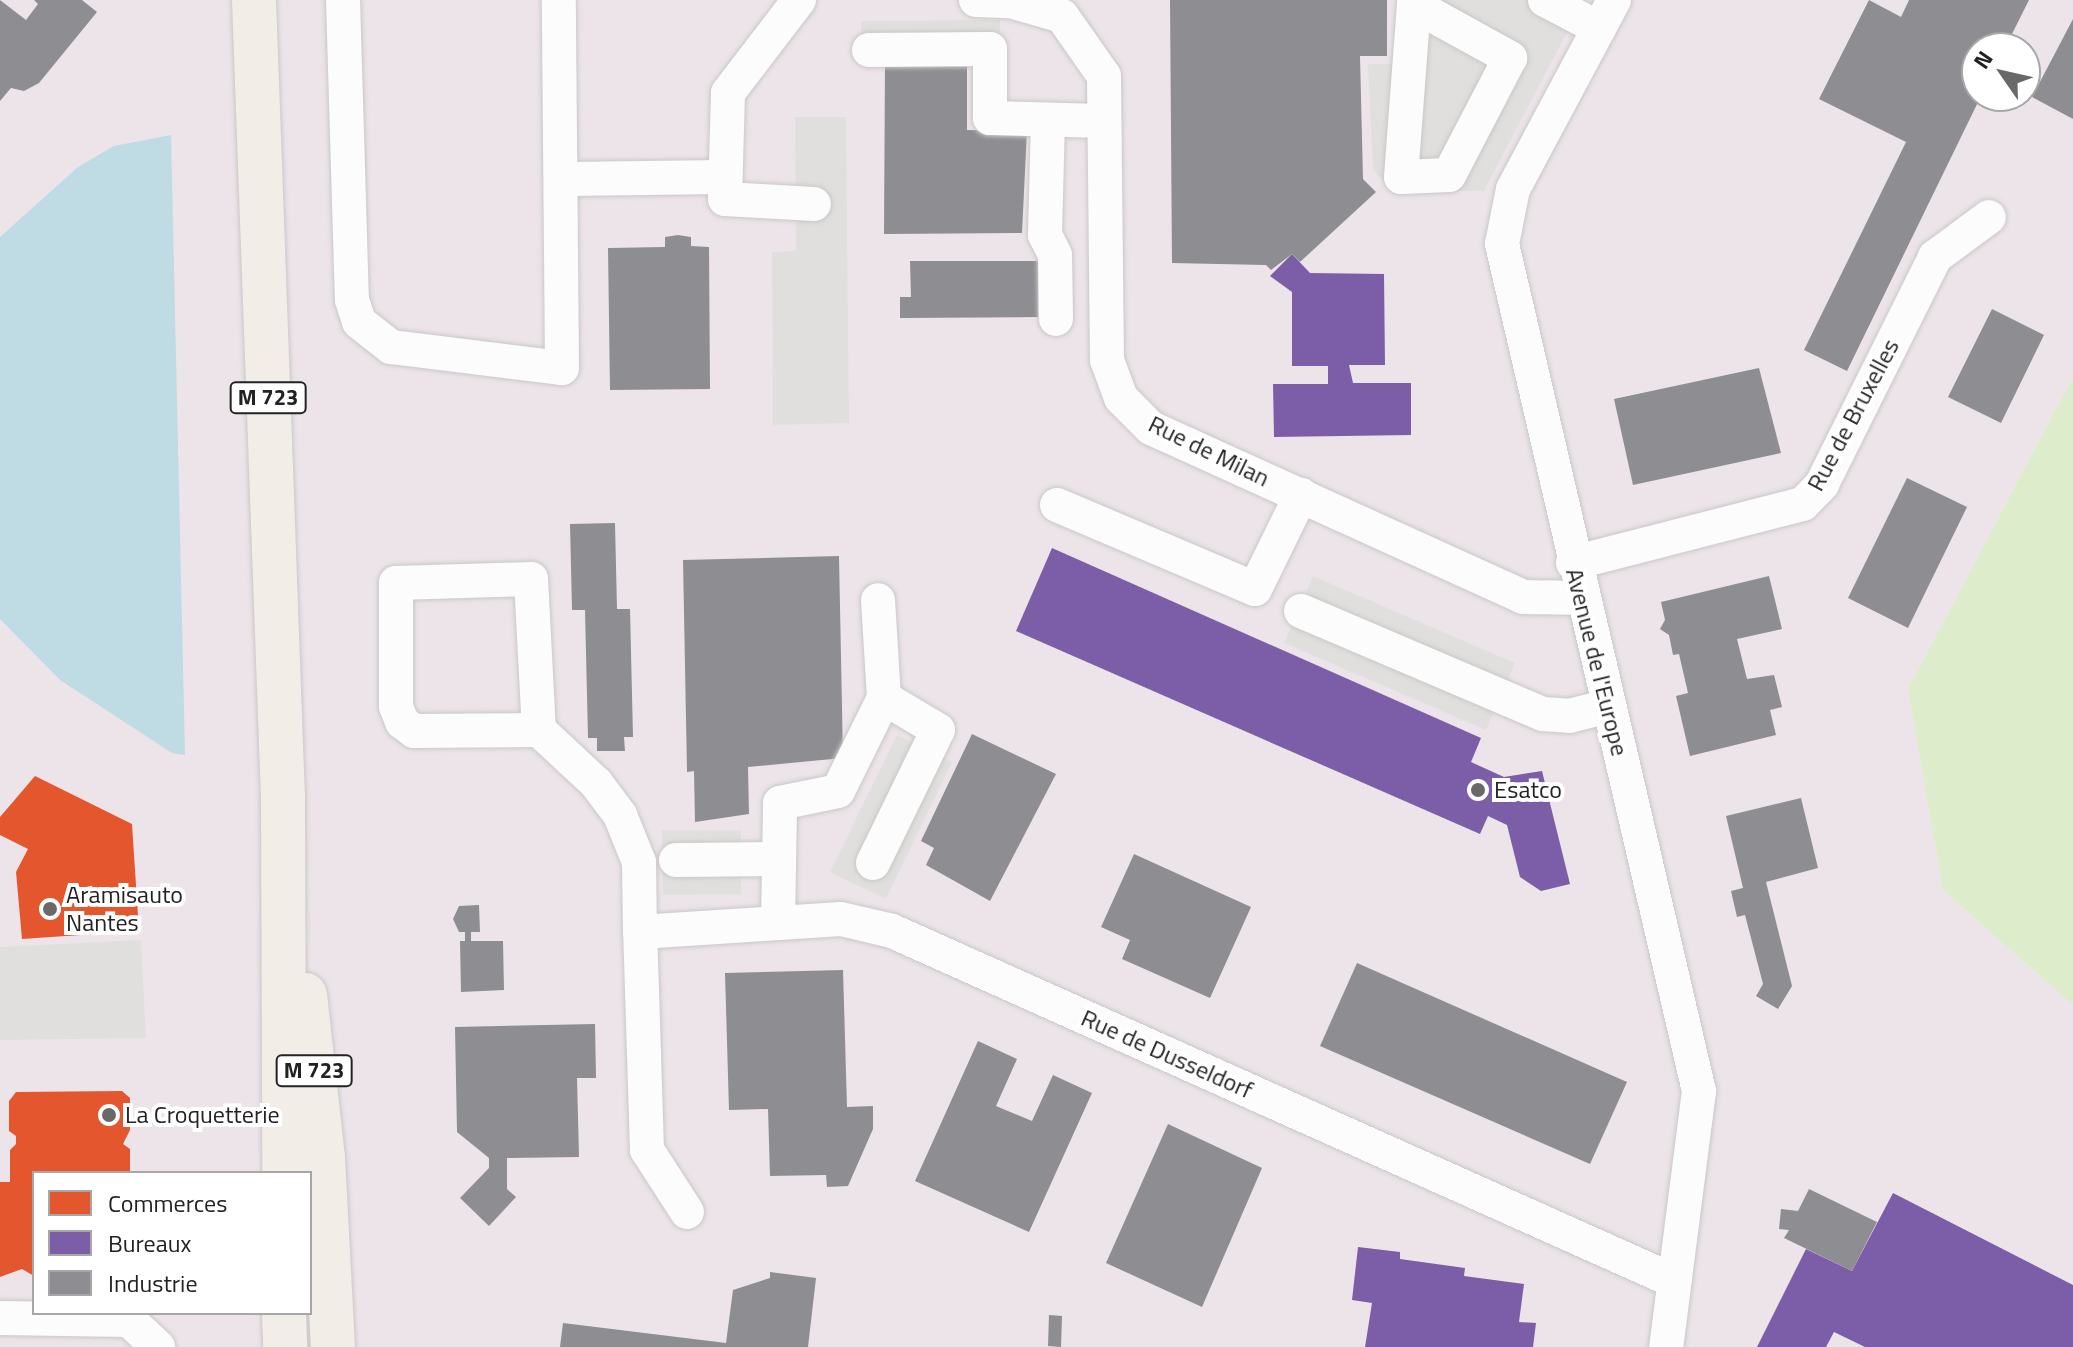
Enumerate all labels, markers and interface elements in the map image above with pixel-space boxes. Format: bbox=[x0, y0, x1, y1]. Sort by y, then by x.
north arrow bbox=[1961, 32, 2041, 112]
text: N bbox=[1964, 44, 2001, 76]
street label: Rue de Bruxelles bbox=[1801, 334, 1905, 496]
road number: M 723 bbox=[228, 380, 308, 416]
street label: Rue de Milan bbox=[1144, 409, 1274, 493]
street label: Avenue de l'Europe bbox=[1560, 565, 1634, 759]
place label: Esatco bbox=[1494, 776, 1562, 804]
marker: Esatco bbox=[1469, 781, 1487, 799]
place label: Aramisauto Nantes bbox=[66, 881, 183, 937]
marker: Aramisauto Nantes bbox=[41, 900, 59, 918]
street label: Rue de Dusseldorf bbox=[1077, 1003, 1257, 1105]
road number: M 723 bbox=[274, 1053, 354, 1089]
place label: La Croquetterie bbox=[125, 1101, 280, 1129]
marker: La Croquetterie bbox=[100, 1106, 118, 1124]
legend bbox=[32, 1171, 312, 1315]
text: Commerces bbox=[108, 1185, 227, 1221]
text: Bureaux bbox=[108, 1225, 191, 1261]
text: Industrie bbox=[108, 1265, 198, 1301]

